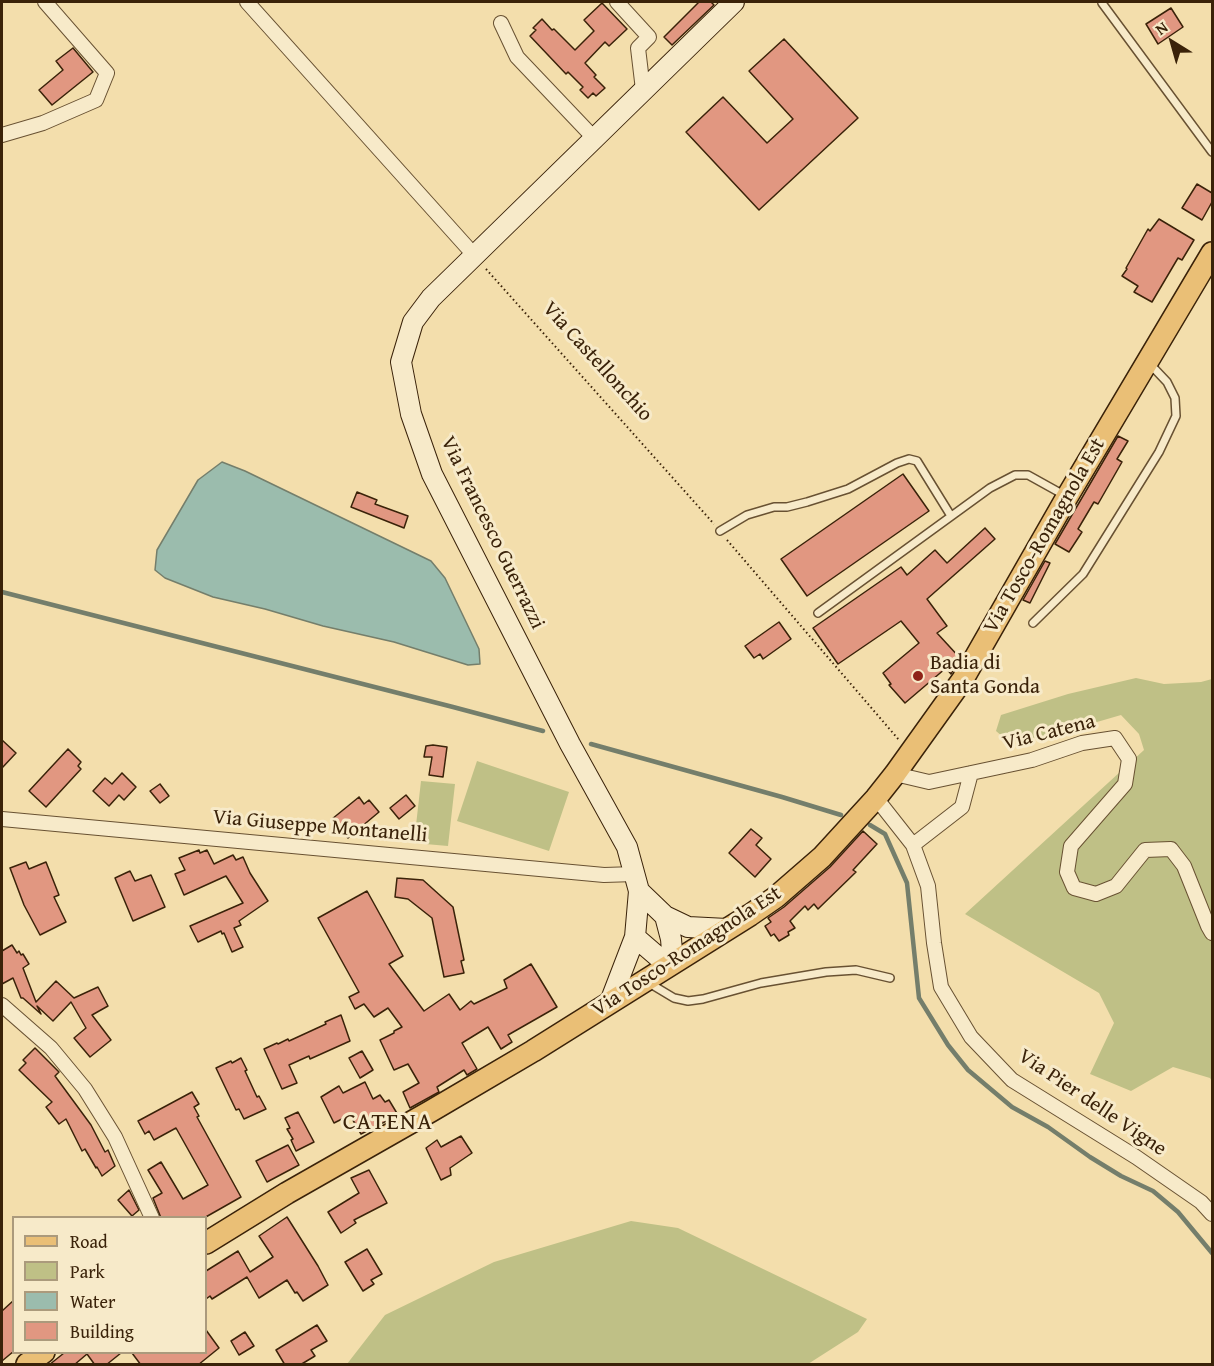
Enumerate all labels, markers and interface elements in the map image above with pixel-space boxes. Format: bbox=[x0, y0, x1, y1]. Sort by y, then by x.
north arrow bbox=[1142, 12, 1202, 72]
text: N bbox=[1150, 15, 1173, 40]
street label: Via Castellonchio bbox=[537, 297, 657, 427]
street label: Via Francesco Guerrazzi bbox=[434, 432, 550, 634]
street label: Via Tosco-Romagnola Est bbox=[979, 434, 1111, 638]
place label: Badia di Santa Gonda bbox=[930, 651, 1040, 701]
marker: Badia di Santa Gonda bbox=[911, 669, 925, 683]
street label: Via Catena bbox=[1000, 709, 1098, 757]
street label: Via Giuseppe Montanelli bbox=[212, 805, 428, 849]
street label: Via Tosco-Romagnola Est bbox=[587, 881, 787, 1023]
street label: Via Pier delle Vigne bbox=[1013, 1044, 1171, 1162]
district label: CATENA bbox=[343, 1109, 433, 1137]
legend bbox=[12, 1216, 207, 1354]
text: Road bbox=[70, 1228, 108, 1255]
text: Park bbox=[70, 1258, 105, 1285]
text: Water bbox=[70, 1288, 115, 1315]
text: Building bbox=[70, 1318, 134, 1345]

